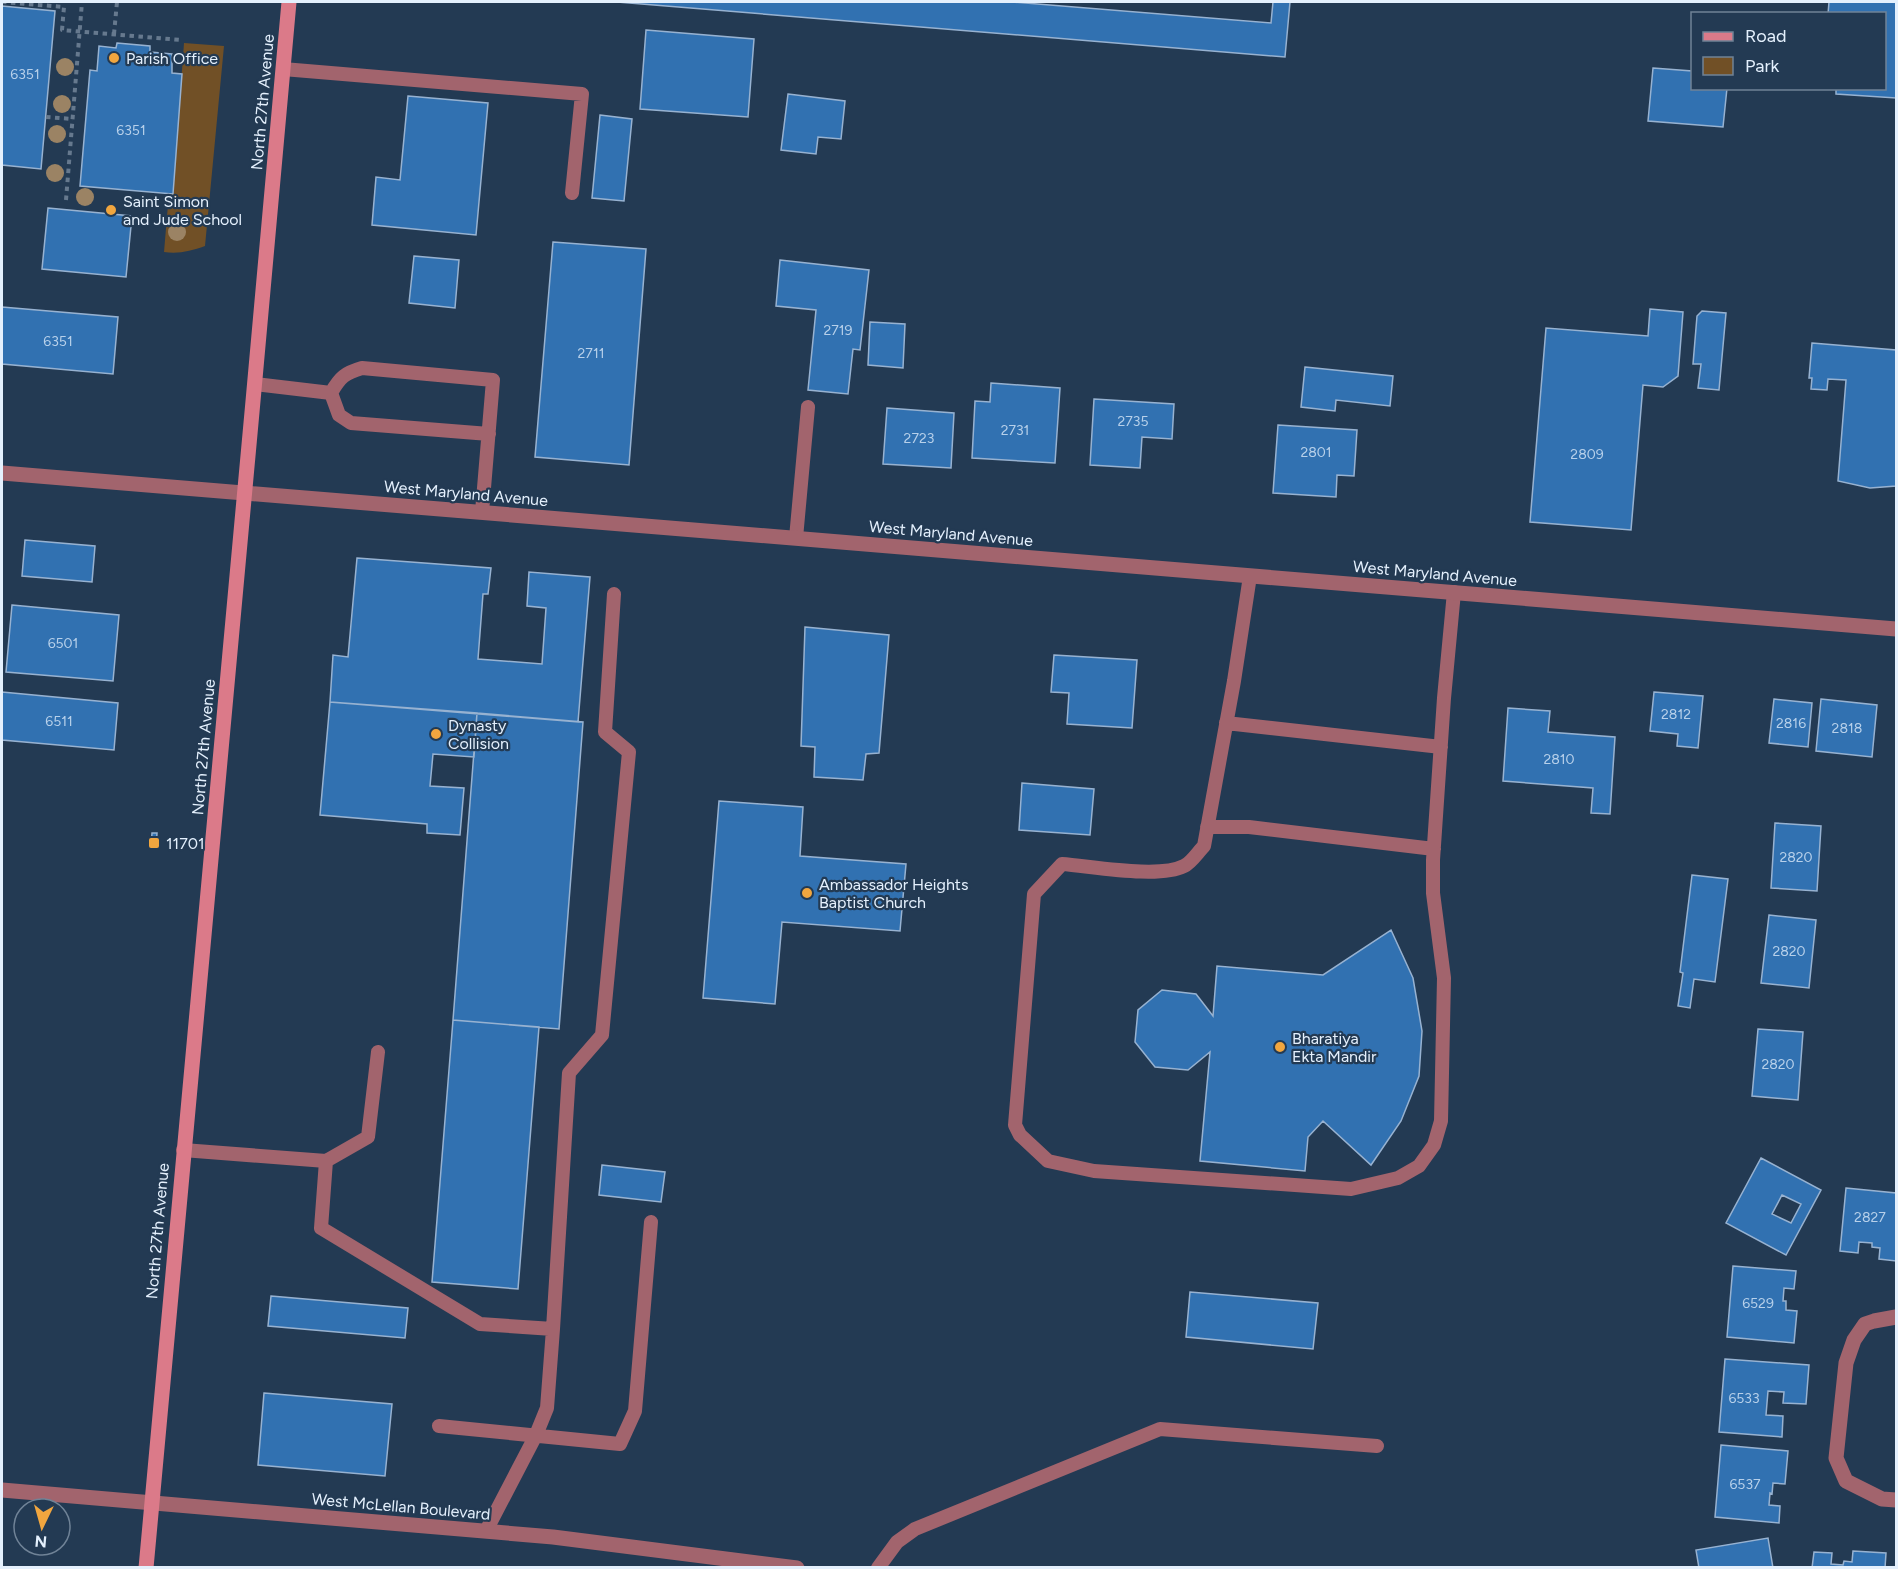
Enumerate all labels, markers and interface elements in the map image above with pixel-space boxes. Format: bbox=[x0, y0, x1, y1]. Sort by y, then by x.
legend bbox=[1691, 12, 1886, 90]
text: Road bbox=[1745, 25, 1786, 47]
street label: North 27th Avenue bbox=[247, 33, 278, 171]
place label: Parish Office bbox=[126, 49, 218, 68]
marker: Parish Office bbox=[107, 51, 121, 65]
text: Park bbox=[1745, 55, 1780, 77]
house number: 6351 bbox=[10, 66, 40, 83]
house number: 6351 bbox=[116, 122, 146, 139]
place label: Saint Simon and Jude School bbox=[123, 192, 242, 229]
marker: Saint Simon and Jude School bbox=[104, 203, 118, 217]
house number: 2719 bbox=[823, 322, 853, 339]
house number: 6351 bbox=[43, 333, 73, 350]
house number: 2711 bbox=[578, 345, 604, 362]
house number: 2735 bbox=[1117, 413, 1149, 430]
house number: 2731 bbox=[1001, 422, 1029, 439]
house number: 2723 bbox=[904, 430, 934, 447]
house number: 2801 bbox=[1300, 444, 1332, 461]
house number: 2809 bbox=[1570, 446, 1604, 463]
street label: West Maryland Avenue bbox=[383, 477, 549, 510]
street label: West Maryland Avenue bbox=[868, 517, 1034, 550]
street label: West Maryland Avenue bbox=[1352, 557, 1518, 590]
house number: 6501 bbox=[48, 635, 78, 652]
street label: North 27th Avenue bbox=[188, 678, 219, 816]
house number: 2812 bbox=[1661, 706, 1691, 723]
house number: 6511 bbox=[45, 713, 73, 730]
house number: 2816 bbox=[1776, 715, 1806, 732]
place label: Dynasty Collision bbox=[448, 716, 509, 753]
house number: 2818 bbox=[1832, 720, 1862, 737]
marker: Dynasty Collision bbox=[429, 727, 443, 741]
house number: 2810 bbox=[1543, 751, 1575, 768]
place label: 11701 bbox=[166, 834, 205, 853]
marker: 11701 bbox=[147, 836, 161, 850]
house number: 2820 bbox=[1779, 849, 1813, 866]
place label: Ambassador Heights Baptist Church bbox=[819, 875, 968, 912]
marker: Ambassador Heights Baptist Church bbox=[800, 886, 814, 900]
house number: 2820 bbox=[1772, 943, 1806, 960]
place label: Bharatiya Ekta Mandir bbox=[1292, 1029, 1377, 1066]
marker: Bharatiya Ekta Mandir bbox=[1273, 1040, 1287, 1054]
house number: 2820 bbox=[1761, 1056, 1795, 1073]
street label: North 27th Avenue bbox=[142, 1162, 173, 1300]
house number: 2827 bbox=[1854, 1209, 1886, 1226]
house number: 6529 bbox=[1742, 1295, 1774, 1312]
house number: 6533 bbox=[1728, 1390, 1760, 1407]
house number: 6537 bbox=[1729, 1476, 1761, 1493]
street label: West McLellan Boulevard bbox=[311, 1489, 491, 1524]
north arrow bbox=[12, 1497, 72, 1557]
text: N bbox=[34, 1531, 48, 1551]

